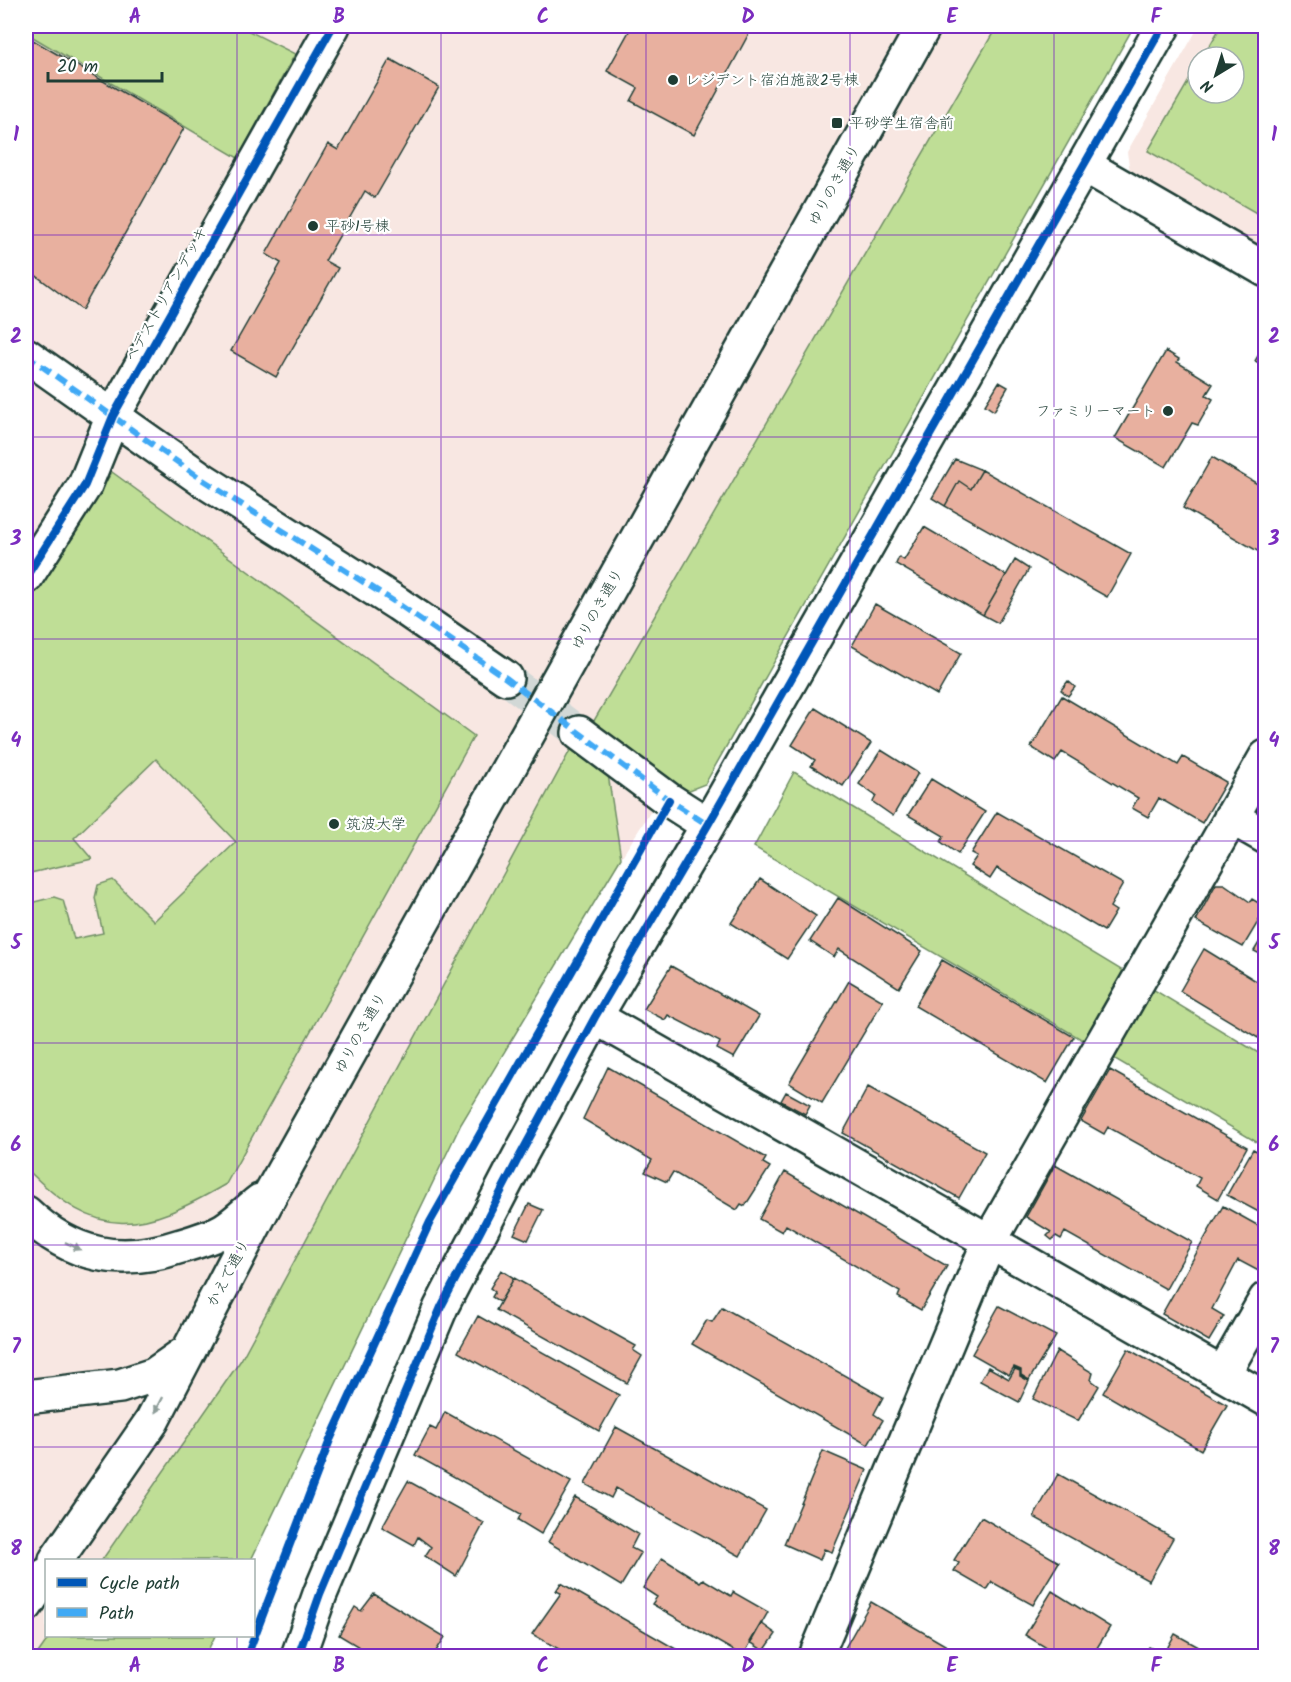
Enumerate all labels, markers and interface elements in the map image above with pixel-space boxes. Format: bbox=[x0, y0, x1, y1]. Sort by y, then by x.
text: A bbox=[129, 2, 141, 34]
text: B bbox=[333, 2, 345, 34]
text: C bbox=[537, 2, 549, 34]
text: D bbox=[741, 2, 755, 34]
text: E bbox=[946, 2, 958, 34]
text: F bbox=[1151, 2, 1163, 34]
scale bar bbox=[48, 45, 162, 83]
north arrow bbox=[1186, 45, 1246, 105]
text: 20 m bbox=[57, 53, 98, 82]
place label: レジデント宿泊施設2号棟 bbox=[685, 69, 859, 93]
marker: レジデント宿泊施設2号棟 bbox=[666, 73, 680, 87]
text: N bbox=[1196, 73, 1219, 99]
place label: 平砂学生宿舎前 bbox=[849, 112, 954, 136]
marker: 平砂学生宿舎前 bbox=[830, 116, 844, 130]
text: 1 bbox=[13, 120, 19, 152]
text: 1 bbox=[1271, 120, 1277, 152]
street label: ゆりのき通り bbox=[803, 140, 867, 231]
place label: 平砂1号棟 bbox=[325, 215, 390, 239]
marker: 平砂1号棟 bbox=[306, 219, 320, 233]
street label: ペデストリアンデッキ bbox=[120, 222, 214, 367]
text: 2 bbox=[10, 322, 22, 354]
text: 2 bbox=[1268, 322, 1280, 354]
place label: ファミリーマート bbox=[1036, 400, 1156, 424]
marker: ファミリーマート bbox=[1161, 404, 1175, 418]
text: 3 bbox=[10, 524, 22, 556]
text: 3 bbox=[1268, 524, 1280, 556]
street label: ゆりのき通り bbox=[566, 564, 630, 655]
text: 4 bbox=[11, 726, 22, 758]
text: 4 bbox=[1269, 726, 1280, 758]
place label: 筑波大学 bbox=[346, 813, 406, 837]
marker: 筑波大学 bbox=[327, 817, 341, 831]
text: 5 bbox=[10, 928, 23, 960]
text: 5 bbox=[1268, 928, 1281, 960]
street label: ゆりのき通り bbox=[329, 988, 393, 1079]
text: 6 bbox=[11, 1130, 22, 1162]
text: 6 bbox=[1269, 1130, 1280, 1162]
street label: かえで通り bbox=[201, 1235, 257, 1312]
one-way arrow bbox=[64, 1240, 82, 1250]
text: 7 bbox=[11, 1332, 21, 1364]
text: 7 bbox=[1269, 1332, 1279, 1364]
one-way arrow bbox=[155, 1397, 164, 1414]
text: 8 bbox=[10, 1534, 22, 1566]
text: 8 bbox=[1268, 1534, 1280, 1566]
legend bbox=[45, 1559, 255, 1637]
text: Cycle path bbox=[99, 1570, 180, 1599]
text: Path bbox=[99, 1600, 134, 1629]
text: A bbox=[129, 1651, 141, 1682]
text: B bbox=[333, 1651, 345, 1682]
text: C bbox=[537, 1651, 549, 1682]
text: D bbox=[741, 1651, 755, 1682]
text: E bbox=[946, 1651, 958, 1682]
text: F bbox=[1151, 1651, 1163, 1682]

